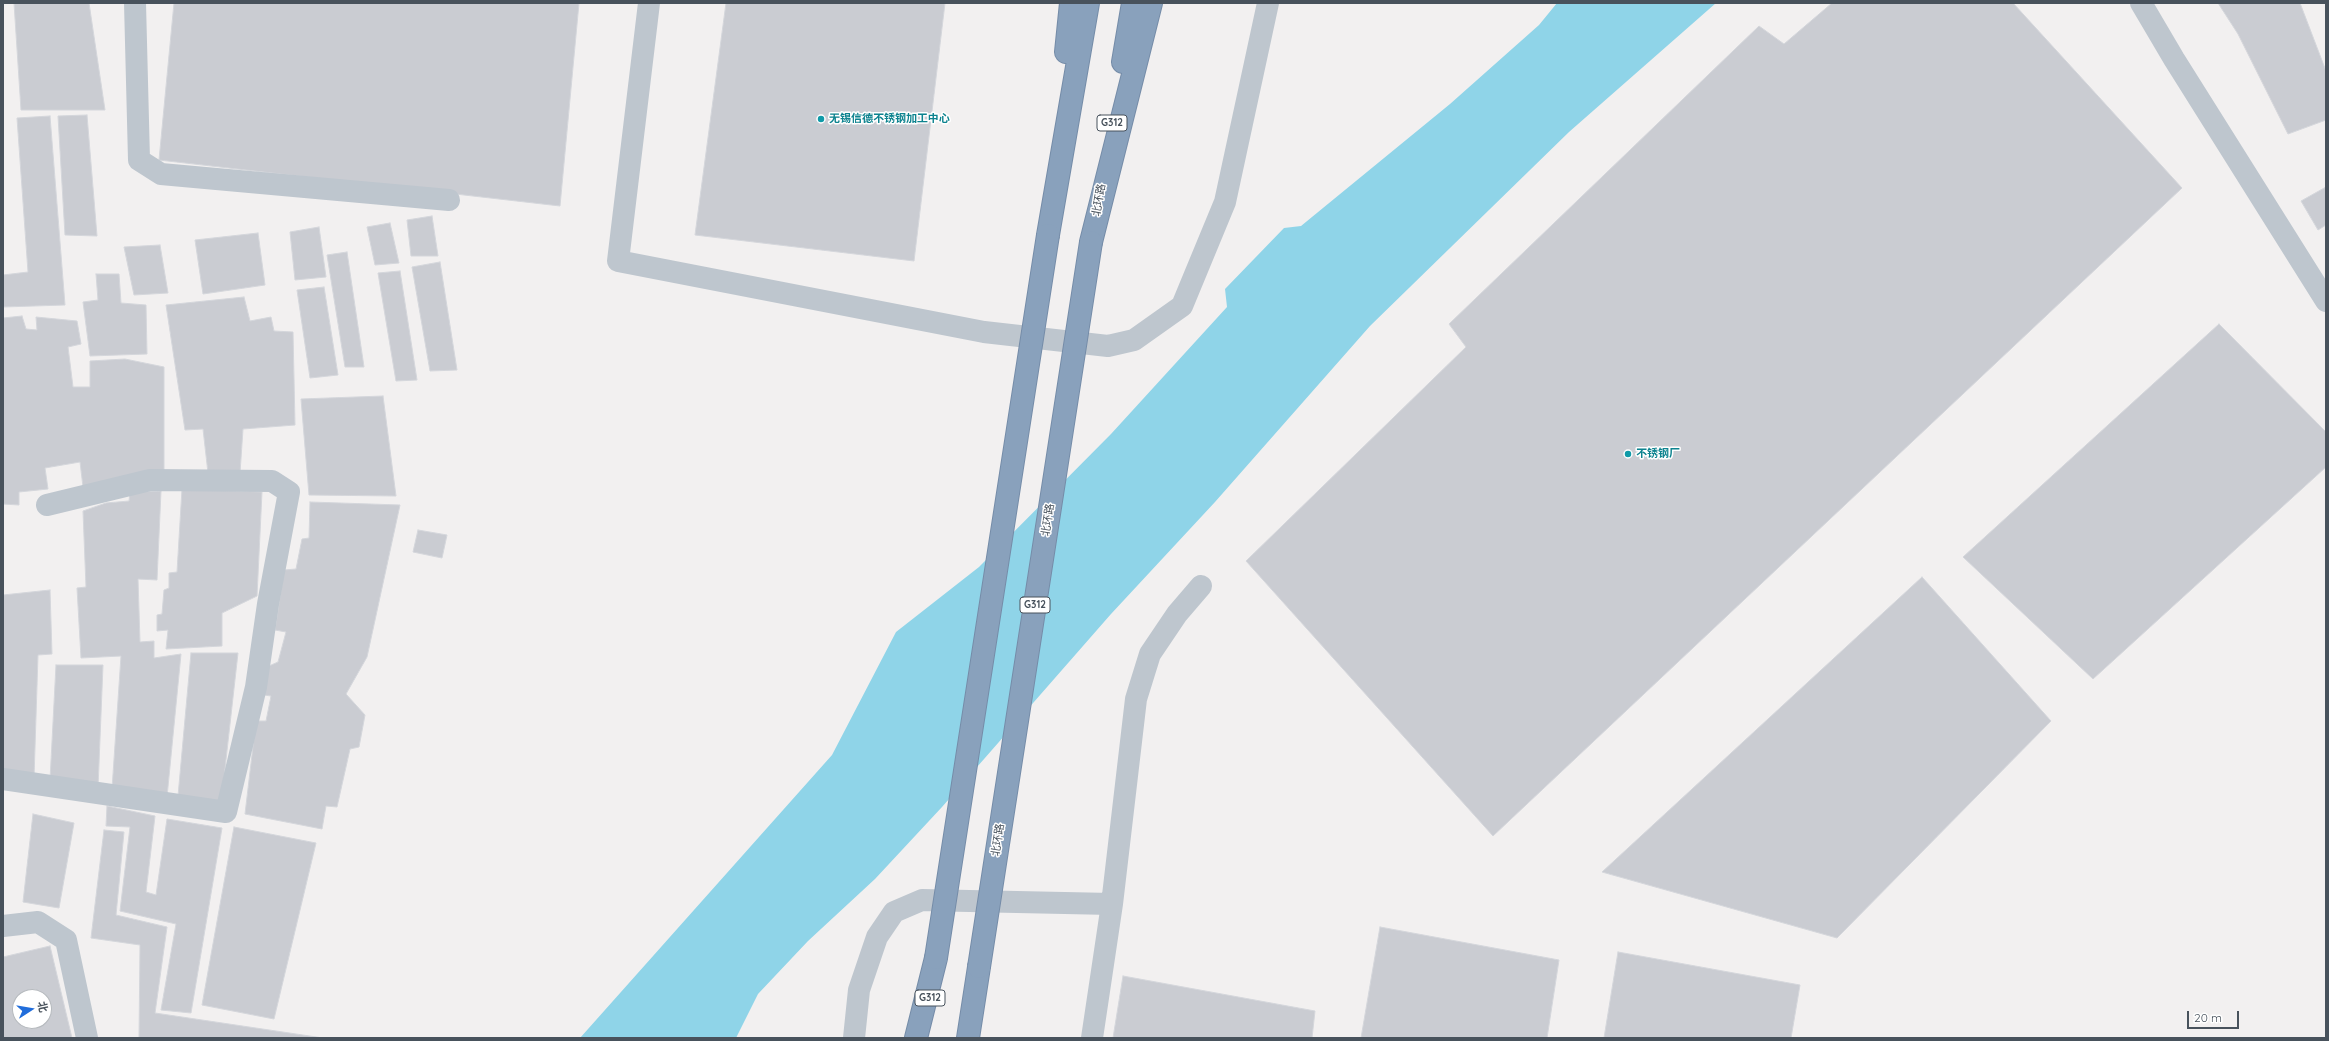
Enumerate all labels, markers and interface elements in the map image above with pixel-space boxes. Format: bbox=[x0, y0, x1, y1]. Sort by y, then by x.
place label: 无锡信德不锈钢加工中心 bbox=[829, 112, 950, 126]
marker: 无锡信德不锈钢加工中心 bbox=[816, 114, 826, 124]
road number: G312 bbox=[1097, 115, 1127, 131]
street label: 北环路 bbox=[1090, 183, 1108, 217]
place label: 不锈钢厂 bbox=[1636, 447, 1680, 461]
marker: 不锈钢厂 bbox=[1623, 449, 1633, 459]
street label: 北环路 bbox=[1039, 503, 1057, 537]
road number: G312 bbox=[1020, 597, 1050, 613]
street label: 北环路 bbox=[989, 823, 1007, 857]
north arrow bbox=[12, 989, 52, 1029]
road number: G312 bbox=[915, 990, 945, 1006]
text: 北 bbox=[35, 1000, 51, 1014]
scale bar bbox=[2189, 1003, 2241, 1029]
text: 20 m bbox=[2194, 1010, 2222, 1025]

